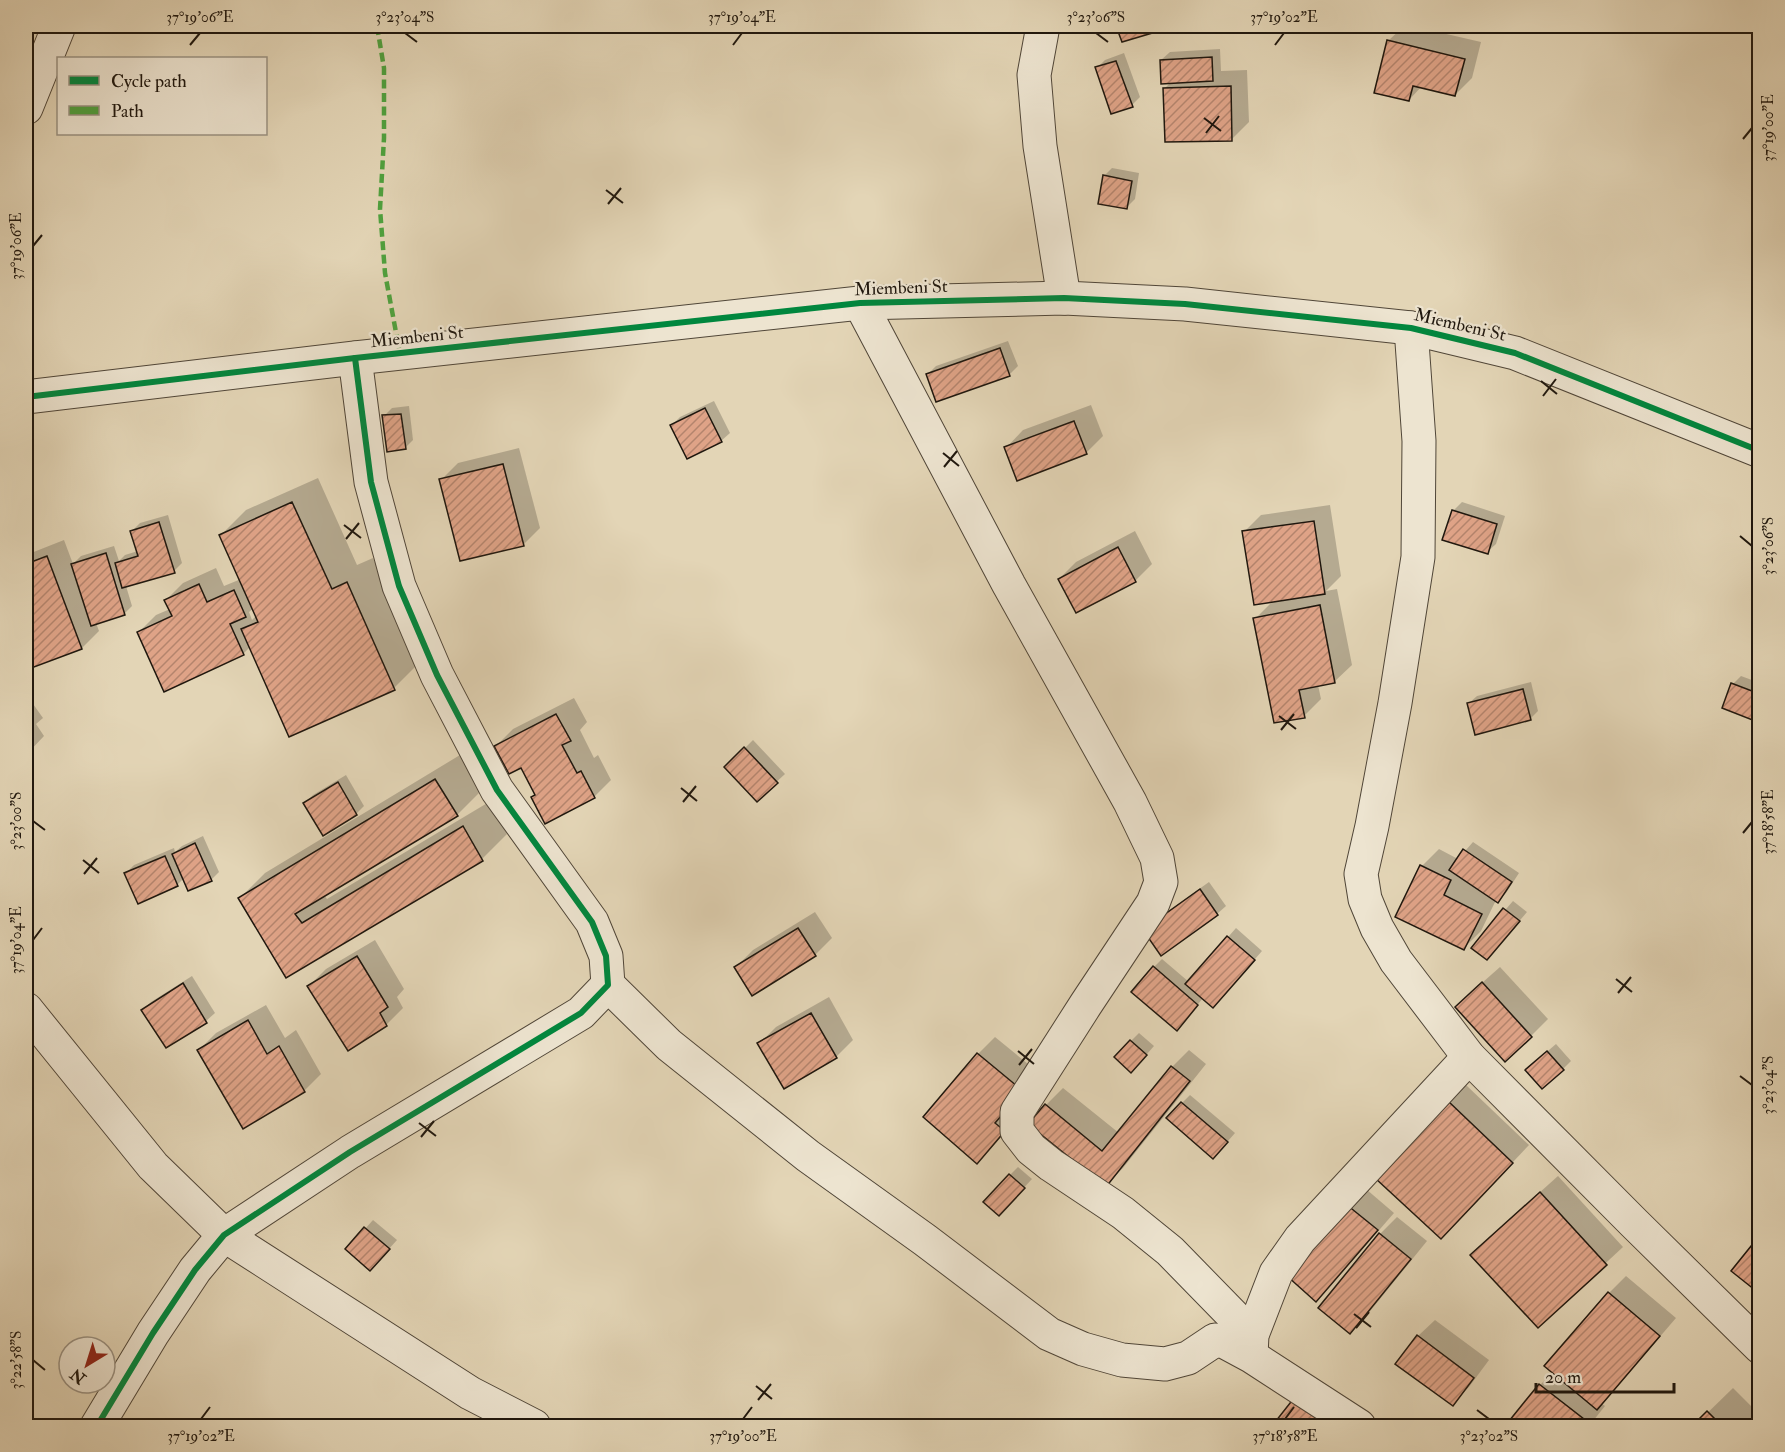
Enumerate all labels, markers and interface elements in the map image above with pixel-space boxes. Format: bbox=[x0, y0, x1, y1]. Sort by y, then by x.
text: 37°19'06"E bbox=[166, 8, 234, 27]
text: 3°23'04"S bbox=[376, 8, 434, 27]
text: 37°19'04"E bbox=[708, 8, 776, 27]
text: 3°23'06"S bbox=[1067, 8, 1125, 27]
text: 37°19'02"E bbox=[1250, 8, 1318, 27]
legend bbox=[57, 57, 267, 135]
text: Cycle path bbox=[111, 70, 187, 93]
text: 37°19'00"E bbox=[1759, 94, 1778, 162]
text: Path bbox=[111, 100, 144, 123]
text: 37°19'06"E bbox=[7, 212, 26, 280]
street label: Miembeni St bbox=[854, 275, 948, 301]
street label: Miembeni St bbox=[1412, 303, 1508, 347]
street label: Miembeni St bbox=[369, 321, 465, 353]
text: 3°23'06"S bbox=[1759, 517, 1778, 575]
text: 37°18'58"E bbox=[1759, 789, 1778, 855]
text: 3°23'00"S bbox=[7, 792, 26, 850]
text: 37°19'04"E bbox=[7, 906, 26, 974]
text: 3°23'04"S bbox=[1759, 1056, 1778, 1114]
text: 3°22'58"S bbox=[7, 1331, 26, 1389]
north arrow bbox=[57, 1335, 117, 1395]
scale bar bbox=[1536, 1356, 1674, 1394]
text: N bbox=[66, 1363, 91, 1389]
text: 20 m bbox=[1545, 1366, 1581, 1389]
text: 37°19'02"E bbox=[167, 1427, 235, 1446]
text: 37°19'00"E bbox=[709, 1427, 777, 1446]
text: 37°18'58"E bbox=[1252, 1427, 1318, 1446]
text: 3°23'02"S bbox=[1460, 1427, 1518, 1446]

